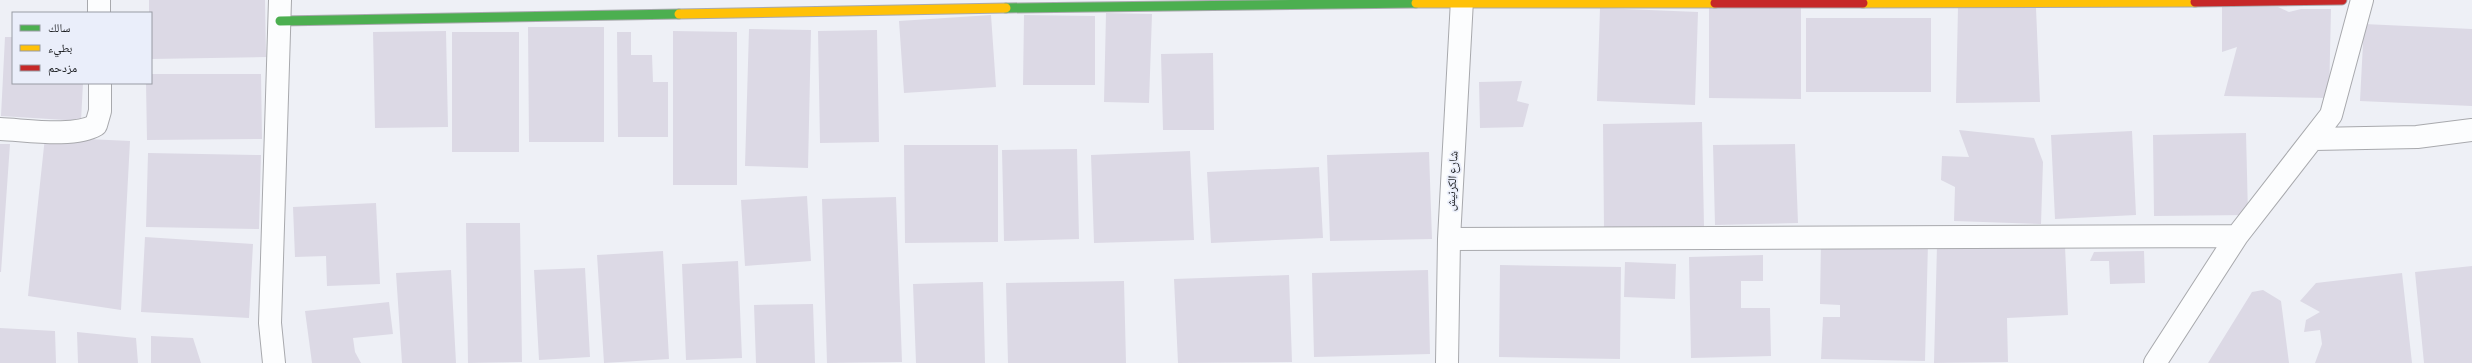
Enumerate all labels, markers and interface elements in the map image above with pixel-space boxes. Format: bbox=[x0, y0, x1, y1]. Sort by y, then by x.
legend bbox=[12, 12, 152, 84]
text: سالك bbox=[48, 21, 70, 36]
text: بطيء bbox=[48, 41, 72, 58]
text: مزدحم bbox=[48, 61, 77, 76]
street label: شارع الكرنيش bbox=[1443, 150, 1462, 212]

